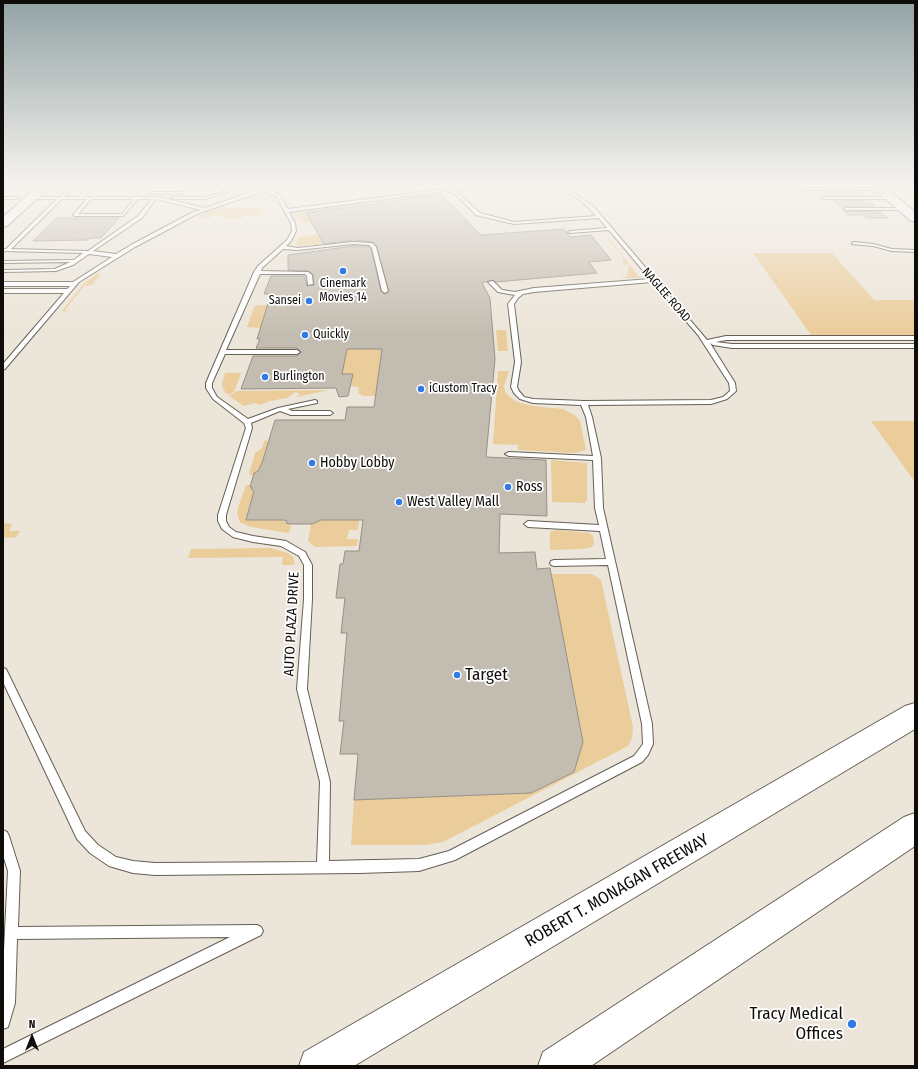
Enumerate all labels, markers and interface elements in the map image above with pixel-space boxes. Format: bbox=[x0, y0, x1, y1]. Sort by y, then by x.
street label: NAGLEE ROAD bbox=[639, 265, 693, 325]
marker: Cinemark Movies 14 bbox=[338, 266, 348, 276]
place label: Cinemark Movies 14 bbox=[319, 277, 367, 305]
place label: Sansei bbox=[269, 294, 301, 308]
marker: Sansei bbox=[304, 296, 314, 306]
place label: Quickly bbox=[313, 328, 349, 342]
marker: Quickly bbox=[300, 330, 310, 340]
place label: Burlington bbox=[273, 370, 325, 384]
marker: Burlington bbox=[260, 372, 270, 382]
place label: iCustom Tracy bbox=[429, 382, 497, 396]
marker: iCustom Tracy bbox=[416, 384, 426, 394]
place label: Hobby Lobby bbox=[320, 455, 395, 471]
marker: Hobby Lobby bbox=[307, 458, 317, 468]
place label: Ross bbox=[516, 479, 543, 495]
marker: Ross bbox=[503, 482, 513, 492]
place label: West Valley Mall bbox=[407, 494, 499, 510]
marker: West Valley Mall bbox=[394, 497, 404, 507]
street label: AUTO PLAZA DRIVE bbox=[281, 571, 303, 677]
place label: Target bbox=[465, 665, 508, 685]
marker: Target bbox=[452, 670, 462, 680]
street label: ROBERT T. MONAGAN FREEWAY bbox=[521, 830, 713, 952]
place label: Tracy Medical Offices bbox=[749, 1004, 843, 1044]
north arrow bbox=[12, 1017, 52, 1057]
text: N bbox=[29, 1018, 35, 1031]
marker: Tracy Medical Offices bbox=[846, 1018, 858, 1030]

